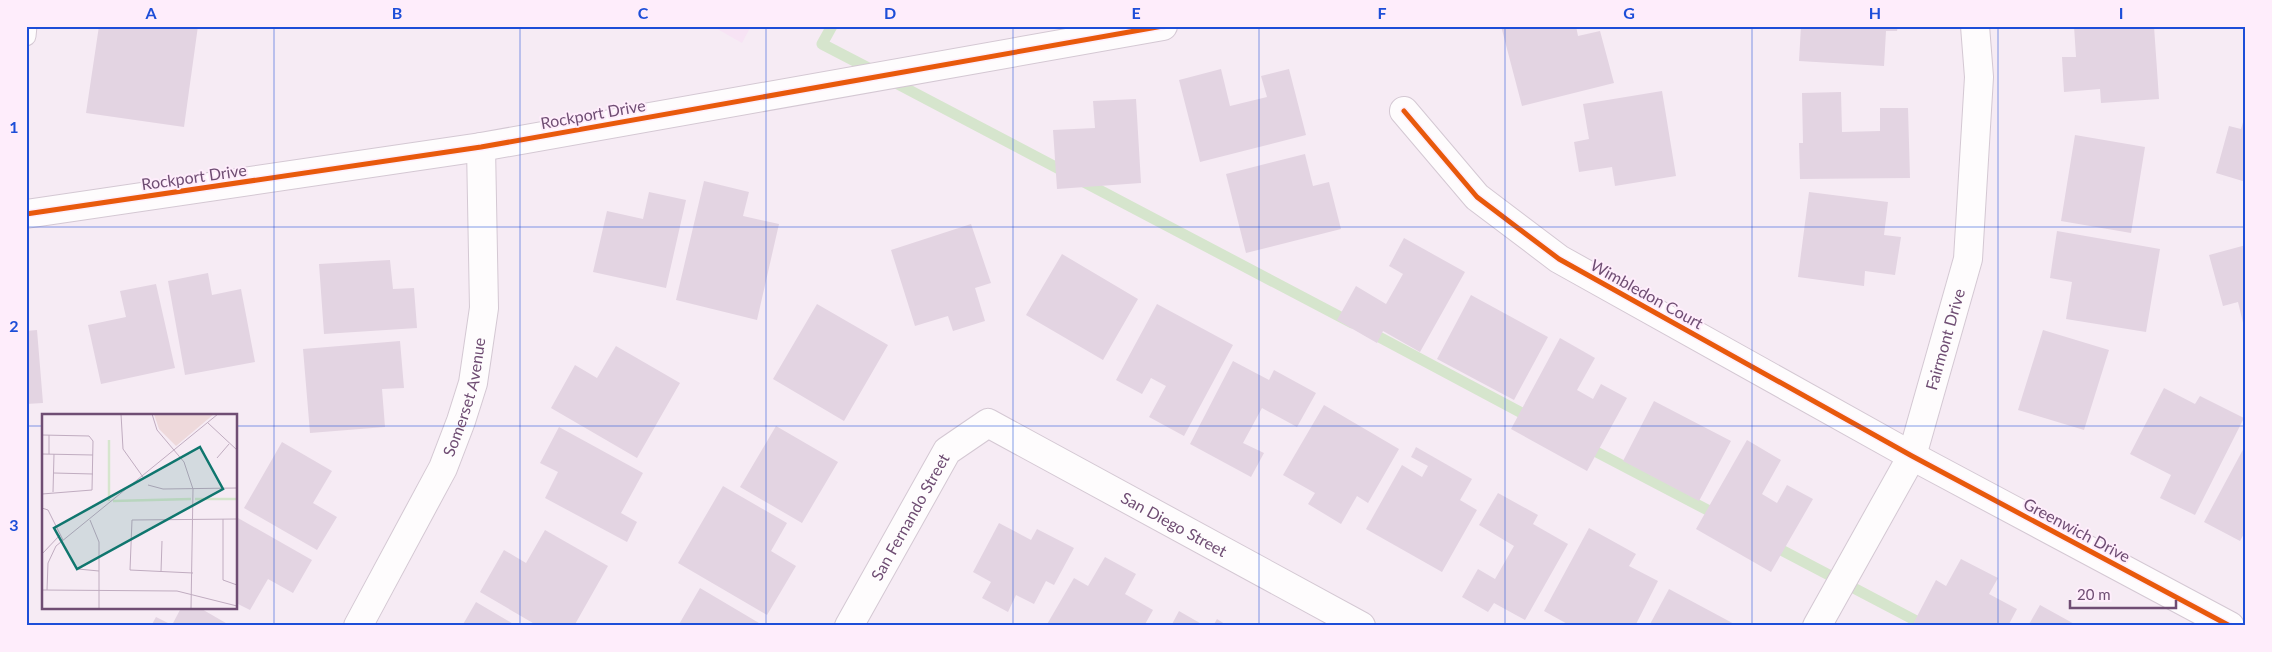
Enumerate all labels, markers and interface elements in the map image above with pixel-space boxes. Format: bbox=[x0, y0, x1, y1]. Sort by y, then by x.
text: A bbox=[144, 3, 157, 22]
text: B bbox=[392, 3, 402, 22]
text: C bbox=[638, 3, 649, 22]
text: D bbox=[884, 3, 896, 22]
text: E bbox=[1131, 3, 1141, 22]
text: F bbox=[1377, 3, 1387, 22]
text: G bbox=[1623, 3, 1635, 22]
text: H bbox=[1869, 3, 1881, 22]
text: I bbox=[2119, 3, 2123, 22]
street label: Rockport Drive bbox=[539, 95, 647, 132]
text: 1 bbox=[9, 117, 19, 136]
street label: Rockport Drive bbox=[140, 160, 248, 193]
street label: Wimbledon Court bbox=[1588, 255, 1707, 332]
street label: Fairmont Drive bbox=[1921, 286, 1968, 392]
text: 2 bbox=[9, 316, 19, 335]
street label: Somerset Avenue bbox=[438, 336, 489, 459]
inset map bbox=[42, 414, 238, 610]
street label: San Fernando Street bbox=[867, 450, 953, 583]
street label: San Diego Street bbox=[1118, 487, 1231, 560]
street label: Greenwich Drive bbox=[2021, 493, 2134, 566]
text: 3 bbox=[9, 515, 19, 534]
scale bar bbox=[2070, 577, 2176, 609]
text: 20 m bbox=[2077, 585, 2111, 603]

